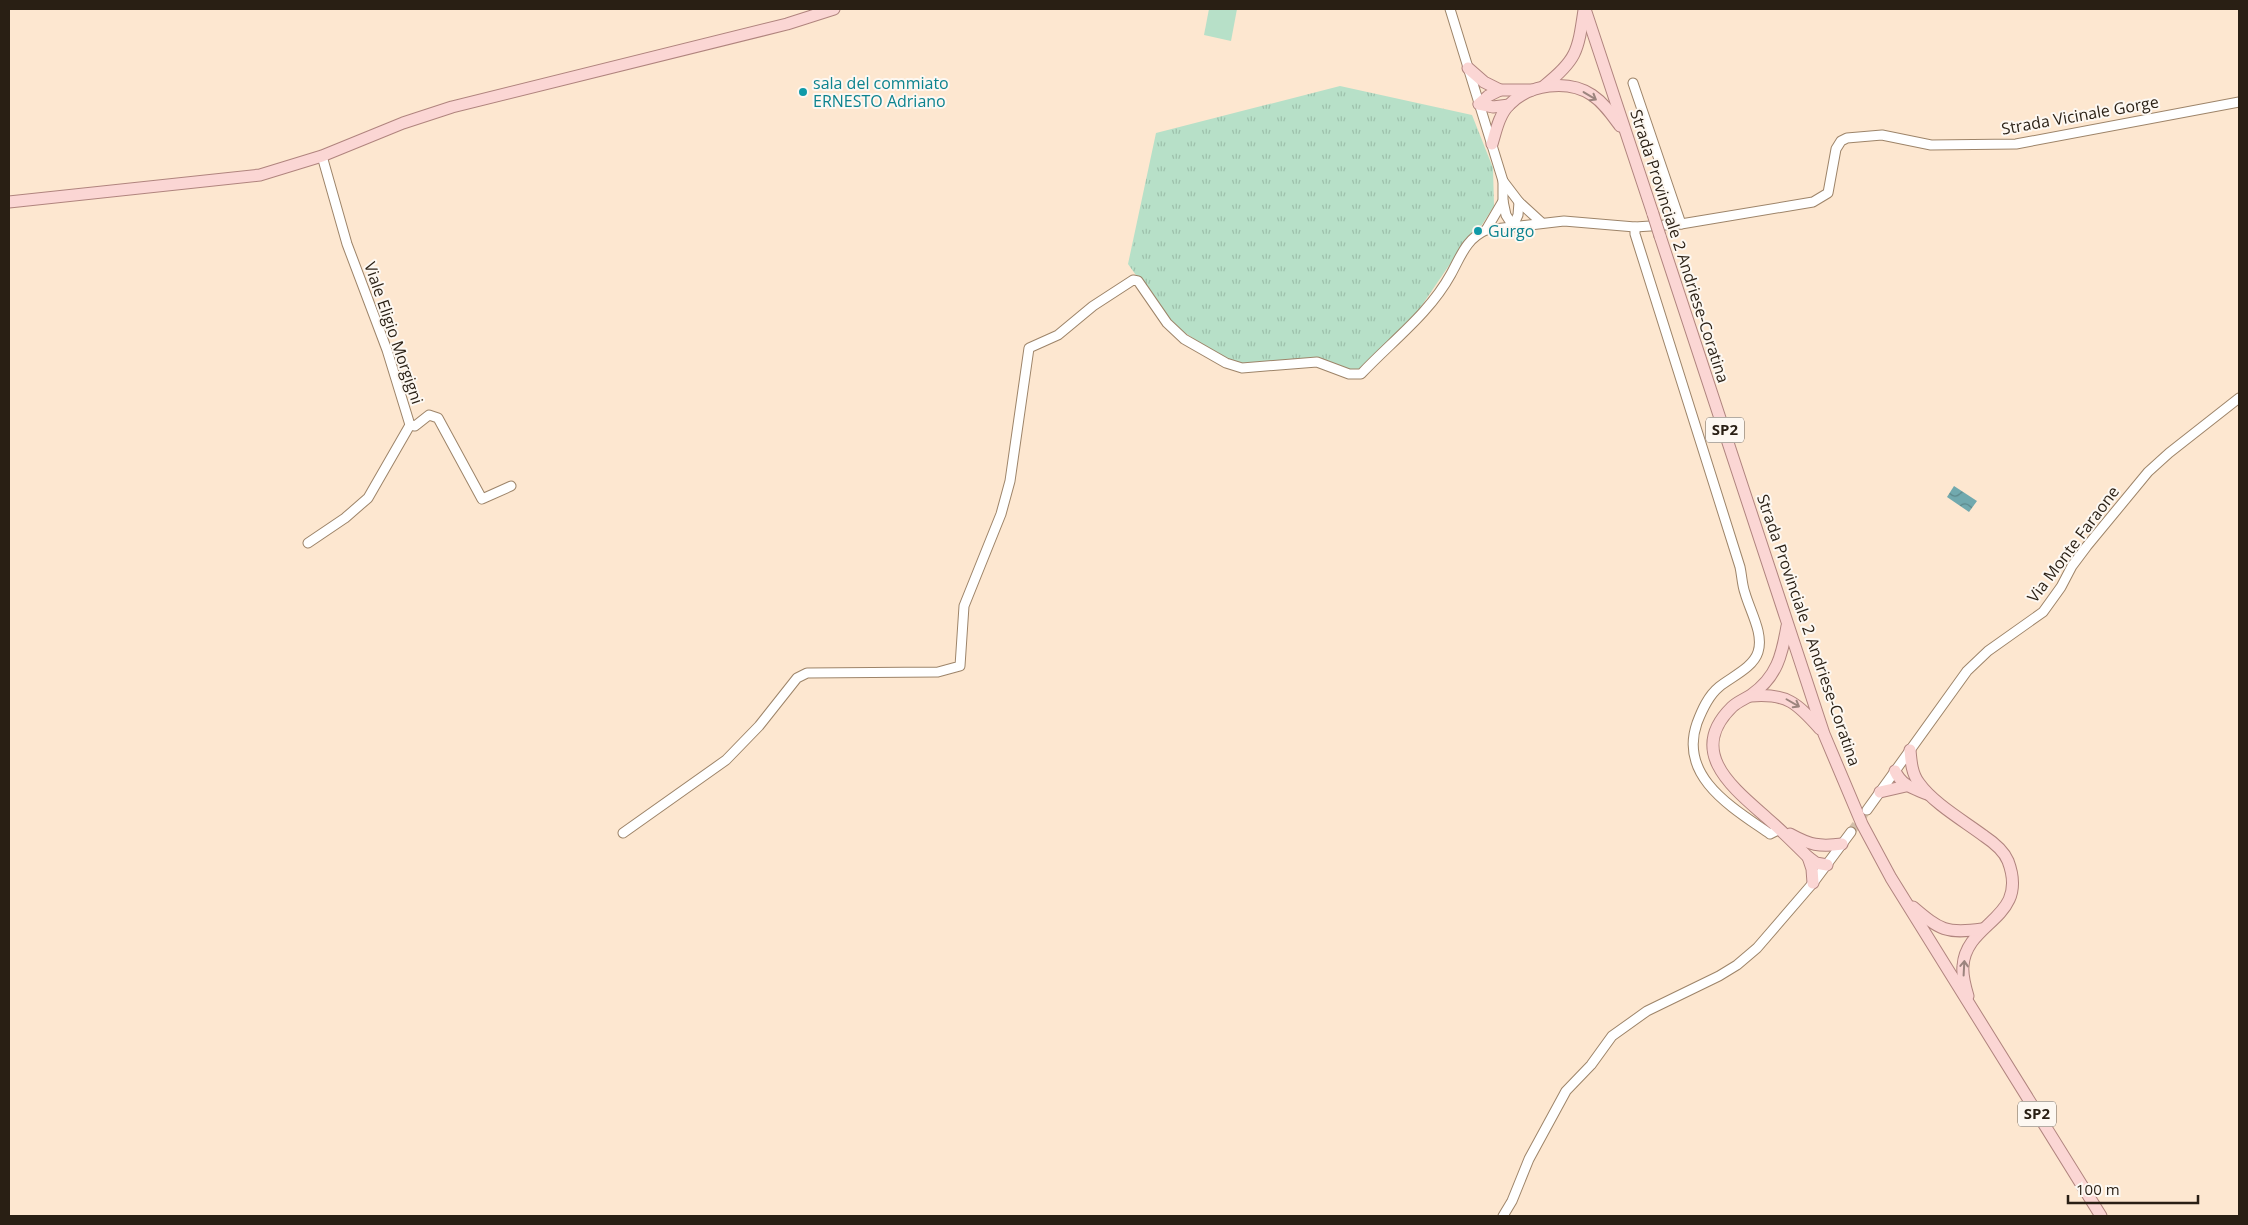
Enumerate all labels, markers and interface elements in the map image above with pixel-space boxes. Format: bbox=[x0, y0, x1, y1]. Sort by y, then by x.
place label: sala del commiato ERNESTO Adriano bbox=[813, 72, 949, 112]
marker: sala del commiato ERNESTO Adriano bbox=[797, 86, 809, 98]
street label: Strada Vicinale Gorge bbox=[2000, 90, 2160, 140]
one-way arrow bbox=[1583, 91, 1597, 101]
street label: Strada Provinciale 2 Andriese-Coratina bbox=[1625, 107, 1735, 385]
place label: Gurgo bbox=[1488, 220, 1534, 242]
marker: Gurgo bbox=[1472, 225, 1484, 237]
street label: Viale Eligio Morgigni bbox=[359, 259, 429, 407]
road number: SP2 bbox=[1706, 418, 1744, 442]
street label: Via Monte Faraone bbox=[2022, 481, 2124, 607]
street label: Strada Provinciale 2 Andriese-Coratina bbox=[1752, 491, 1866, 769]
one-way arrow bbox=[1786, 698, 1800, 708]
one-way arrow bbox=[1959, 961, 1968, 977]
road number: SP2 bbox=[2018, 1102, 2056, 1126]
scale bar bbox=[2068, 1172, 2198, 1204]
text: 100 m bbox=[2076, 1179, 2120, 1199]

